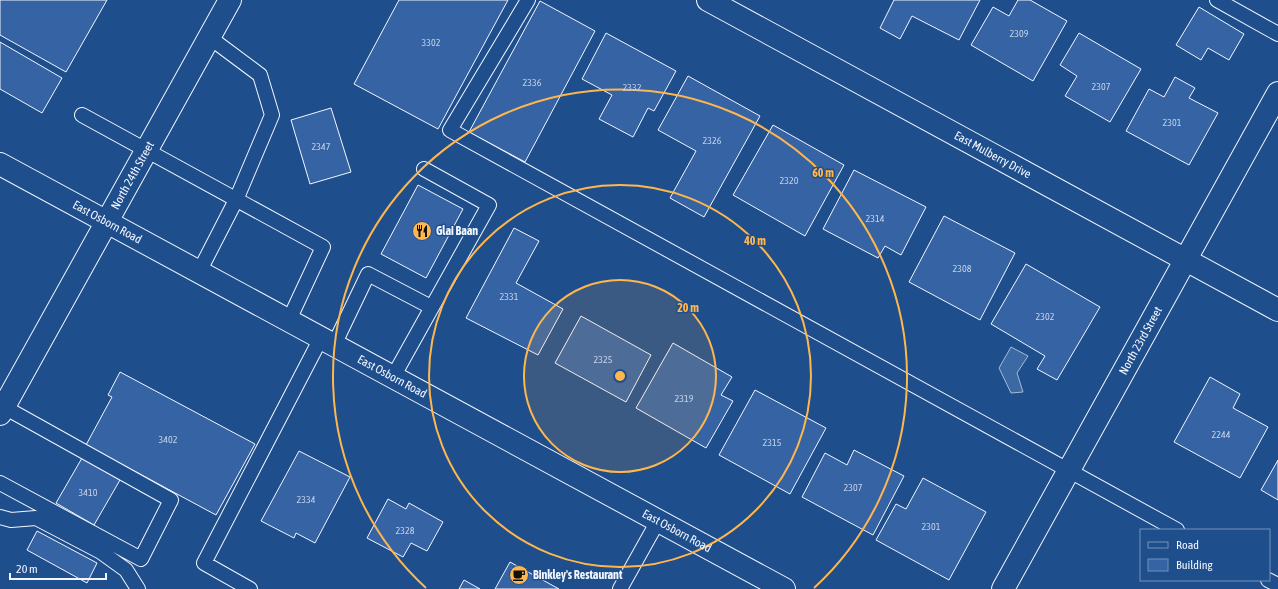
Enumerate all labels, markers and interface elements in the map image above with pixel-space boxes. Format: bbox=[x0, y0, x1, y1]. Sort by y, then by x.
house number: 2309 bbox=[1010, 28, 1029, 39]
house number: 3302 bbox=[422, 37, 441, 48]
house number: 2336 bbox=[523, 77, 542, 88]
house number: 2307 bbox=[1092, 81, 1111, 92]
house number: 2332 bbox=[623, 82, 642, 93]
house number: 2301 bbox=[1163, 117, 1182, 128]
street label: East Mulberry Drive bbox=[952, 128, 1033, 181]
house number: 2326 bbox=[703, 135, 722, 146]
street label: North 24th Street bbox=[108, 138, 157, 212]
house number: 2347 bbox=[312, 141, 331, 152]
text: 60 m bbox=[812, 166, 834, 180]
house number: 2320 bbox=[780, 175, 799, 186]
street label: East Osborn Road bbox=[70, 198, 144, 247]
house number: 2314 bbox=[866, 213, 885, 224]
restaurant icon: Glai Baan bbox=[411, 220, 433, 242]
place label: Glai Baan bbox=[436, 224, 478, 238]
text: 40 m bbox=[743, 234, 766, 248]
house number: 2308 bbox=[953, 263, 972, 274]
house number: 2331 bbox=[500, 291, 519, 302]
text: 20 m bbox=[677, 301, 699, 315]
street label: North 23rd Street bbox=[1116, 304, 1165, 377]
house number: 2302 bbox=[1036, 311, 1055, 322]
street label: East Osborn Road bbox=[355, 352, 429, 401]
house number: 2325 bbox=[594, 354, 613, 365]
centre of rings bbox=[613, 369, 627, 383]
house number: 2319 bbox=[675, 393, 694, 404]
house number: 2244 bbox=[1212, 429, 1231, 440]
house number: 3402 bbox=[159, 434, 178, 445]
house number: 2315 bbox=[763, 437, 782, 448]
house number: 2307 bbox=[844, 482, 863, 493]
house number: 3410 bbox=[79, 487, 98, 498]
house number: 2334 bbox=[297, 494, 316, 505]
street label: East Osborn Road bbox=[640, 507, 714, 555]
house number: 2301 bbox=[922, 521, 941, 532]
house number: 2328 bbox=[396, 525, 415, 536]
legend bbox=[1140, 529, 1270, 581]
text: Road bbox=[1176, 538, 1199, 552]
scale bar bbox=[10, 555, 106, 581]
text: Building bbox=[1176, 558, 1214, 572]
text: 20 m bbox=[16, 562, 38, 576]
cafe icon: Binkley's Restaurant bbox=[508, 564, 530, 586]
place label: Binkley's Restaurant bbox=[533, 568, 623, 582]

